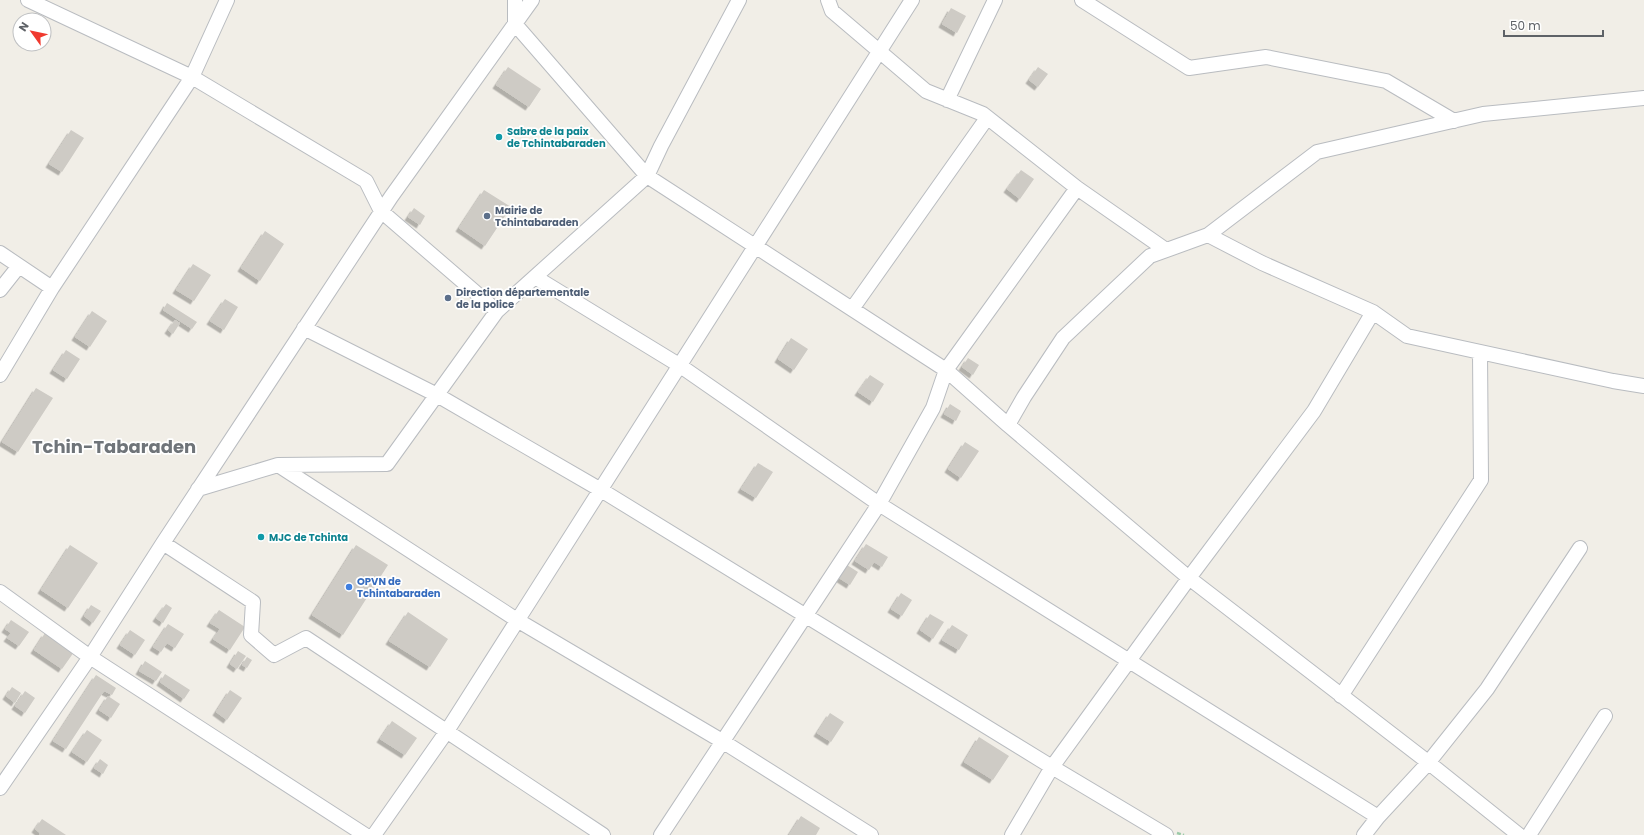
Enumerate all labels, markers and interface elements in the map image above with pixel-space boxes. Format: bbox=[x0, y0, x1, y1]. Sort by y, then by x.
north arrow bbox=[12, 12, 52, 52]
scale bar bbox=[1504, 12, 1603, 38]
text: 50 m bbox=[1510, 17, 1541, 34]
text: N bbox=[15, 19, 33, 34]
place label: Sabre de la paix de Tchintabaraden bbox=[507, 124, 606, 151]
marker: Sabre de la paix de Tchintabaraden bbox=[494, 132, 504, 142]
place label: Mairie de Tchintabaraden bbox=[495, 203, 579, 230]
marker: Mairie de Tchintabaraden bbox=[482, 211, 492, 221]
place label: Direction départementale de la police bbox=[456, 285, 589, 312]
marker: Direction départementale de la police bbox=[443, 293, 453, 303]
district label: Tchin-Tabaraden bbox=[32, 434, 196, 459]
place label: MJC de Tchinta bbox=[269, 530, 348, 545]
marker: MJC de Tchinta bbox=[256, 532, 266, 542]
place label: OPVN de Tchintabaraden bbox=[357, 574, 441, 601]
marker: OPVN de Tchintabaraden bbox=[344, 582, 354, 592]

